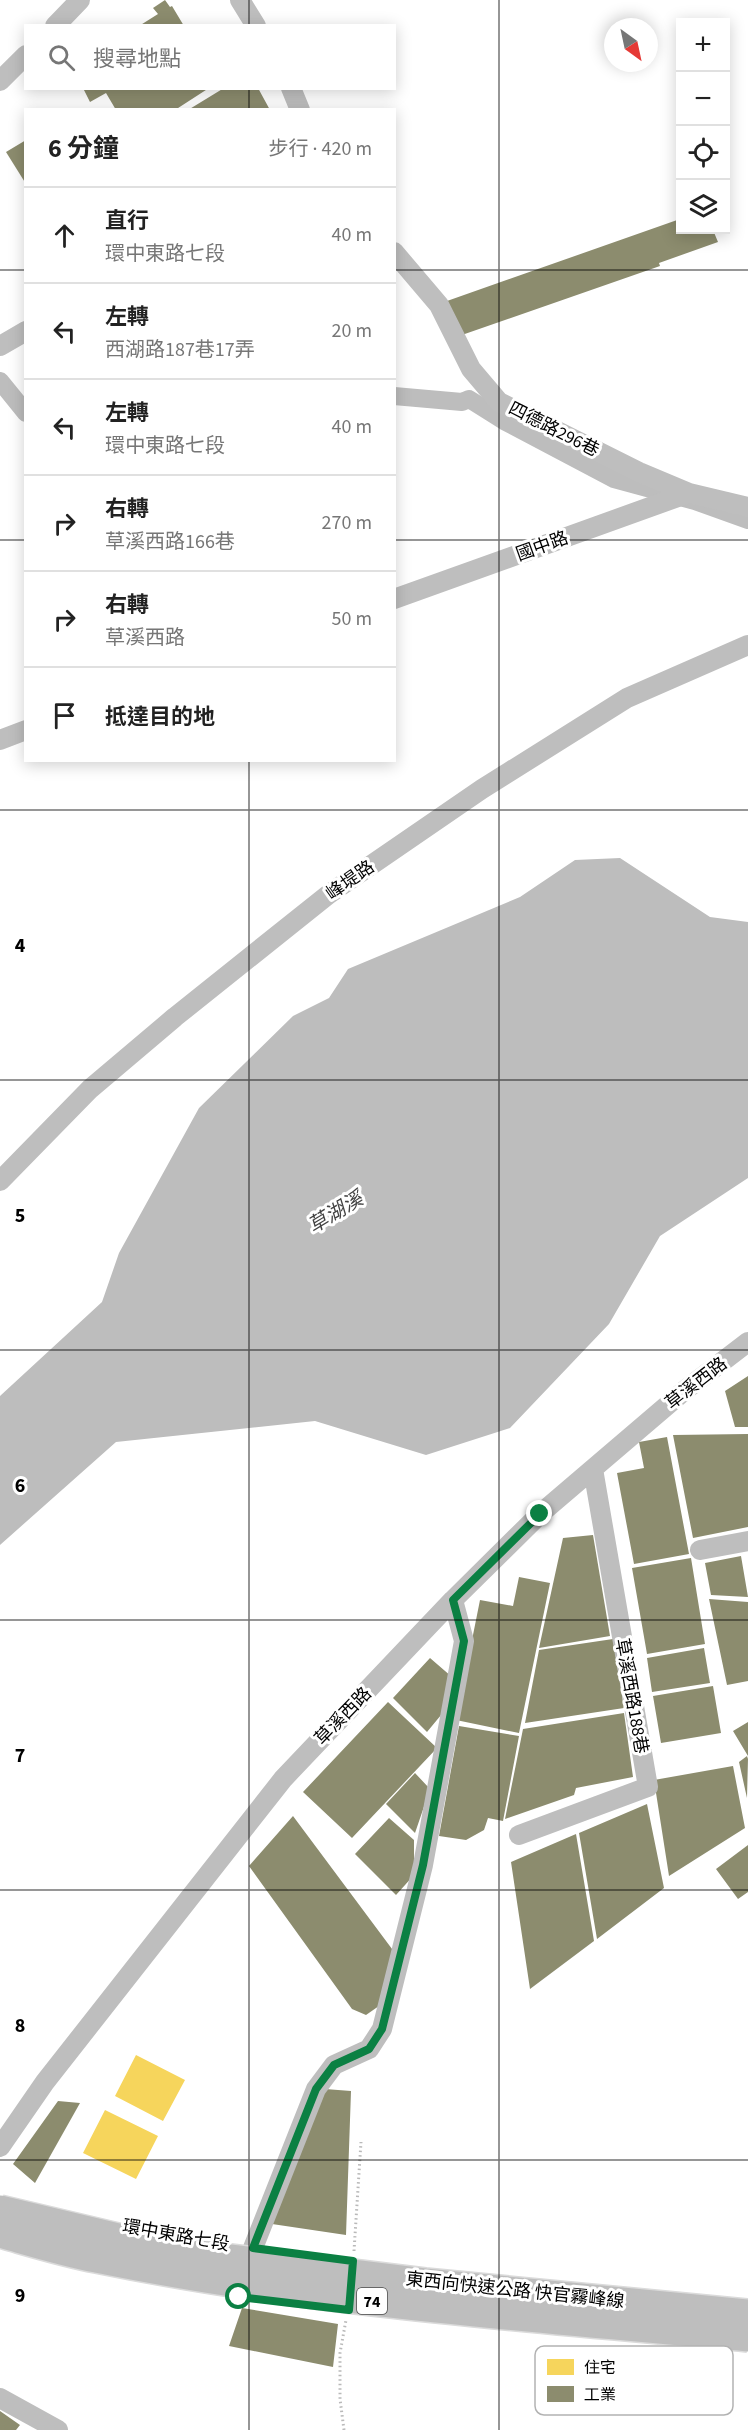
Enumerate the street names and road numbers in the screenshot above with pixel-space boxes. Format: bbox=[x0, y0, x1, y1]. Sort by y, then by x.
street label: 四德路296巷 bbox=[504, 396, 603, 463]
street label: 國中路 bbox=[513, 525, 572, 567]
street label: 峰堤路 bbox=[321, 855, 380, 906]
street label: 草溪西路 bbox=[660, 1351, 732, 1415]
street label: 草溪西路188巷 bbox=[609, 1636, 654, 1756]
street label: 草溪西路 bbox=[309, 1682, 377, 1751]
street label: 環中東路七段 bbox=[121, 2214, 231, 2257]
street label: 東西向快速公路 快官霧峰線 bbox=[404, 2267, 625, 2314]
road number: 74 bbox=[357, 2288, 387, 2314]

